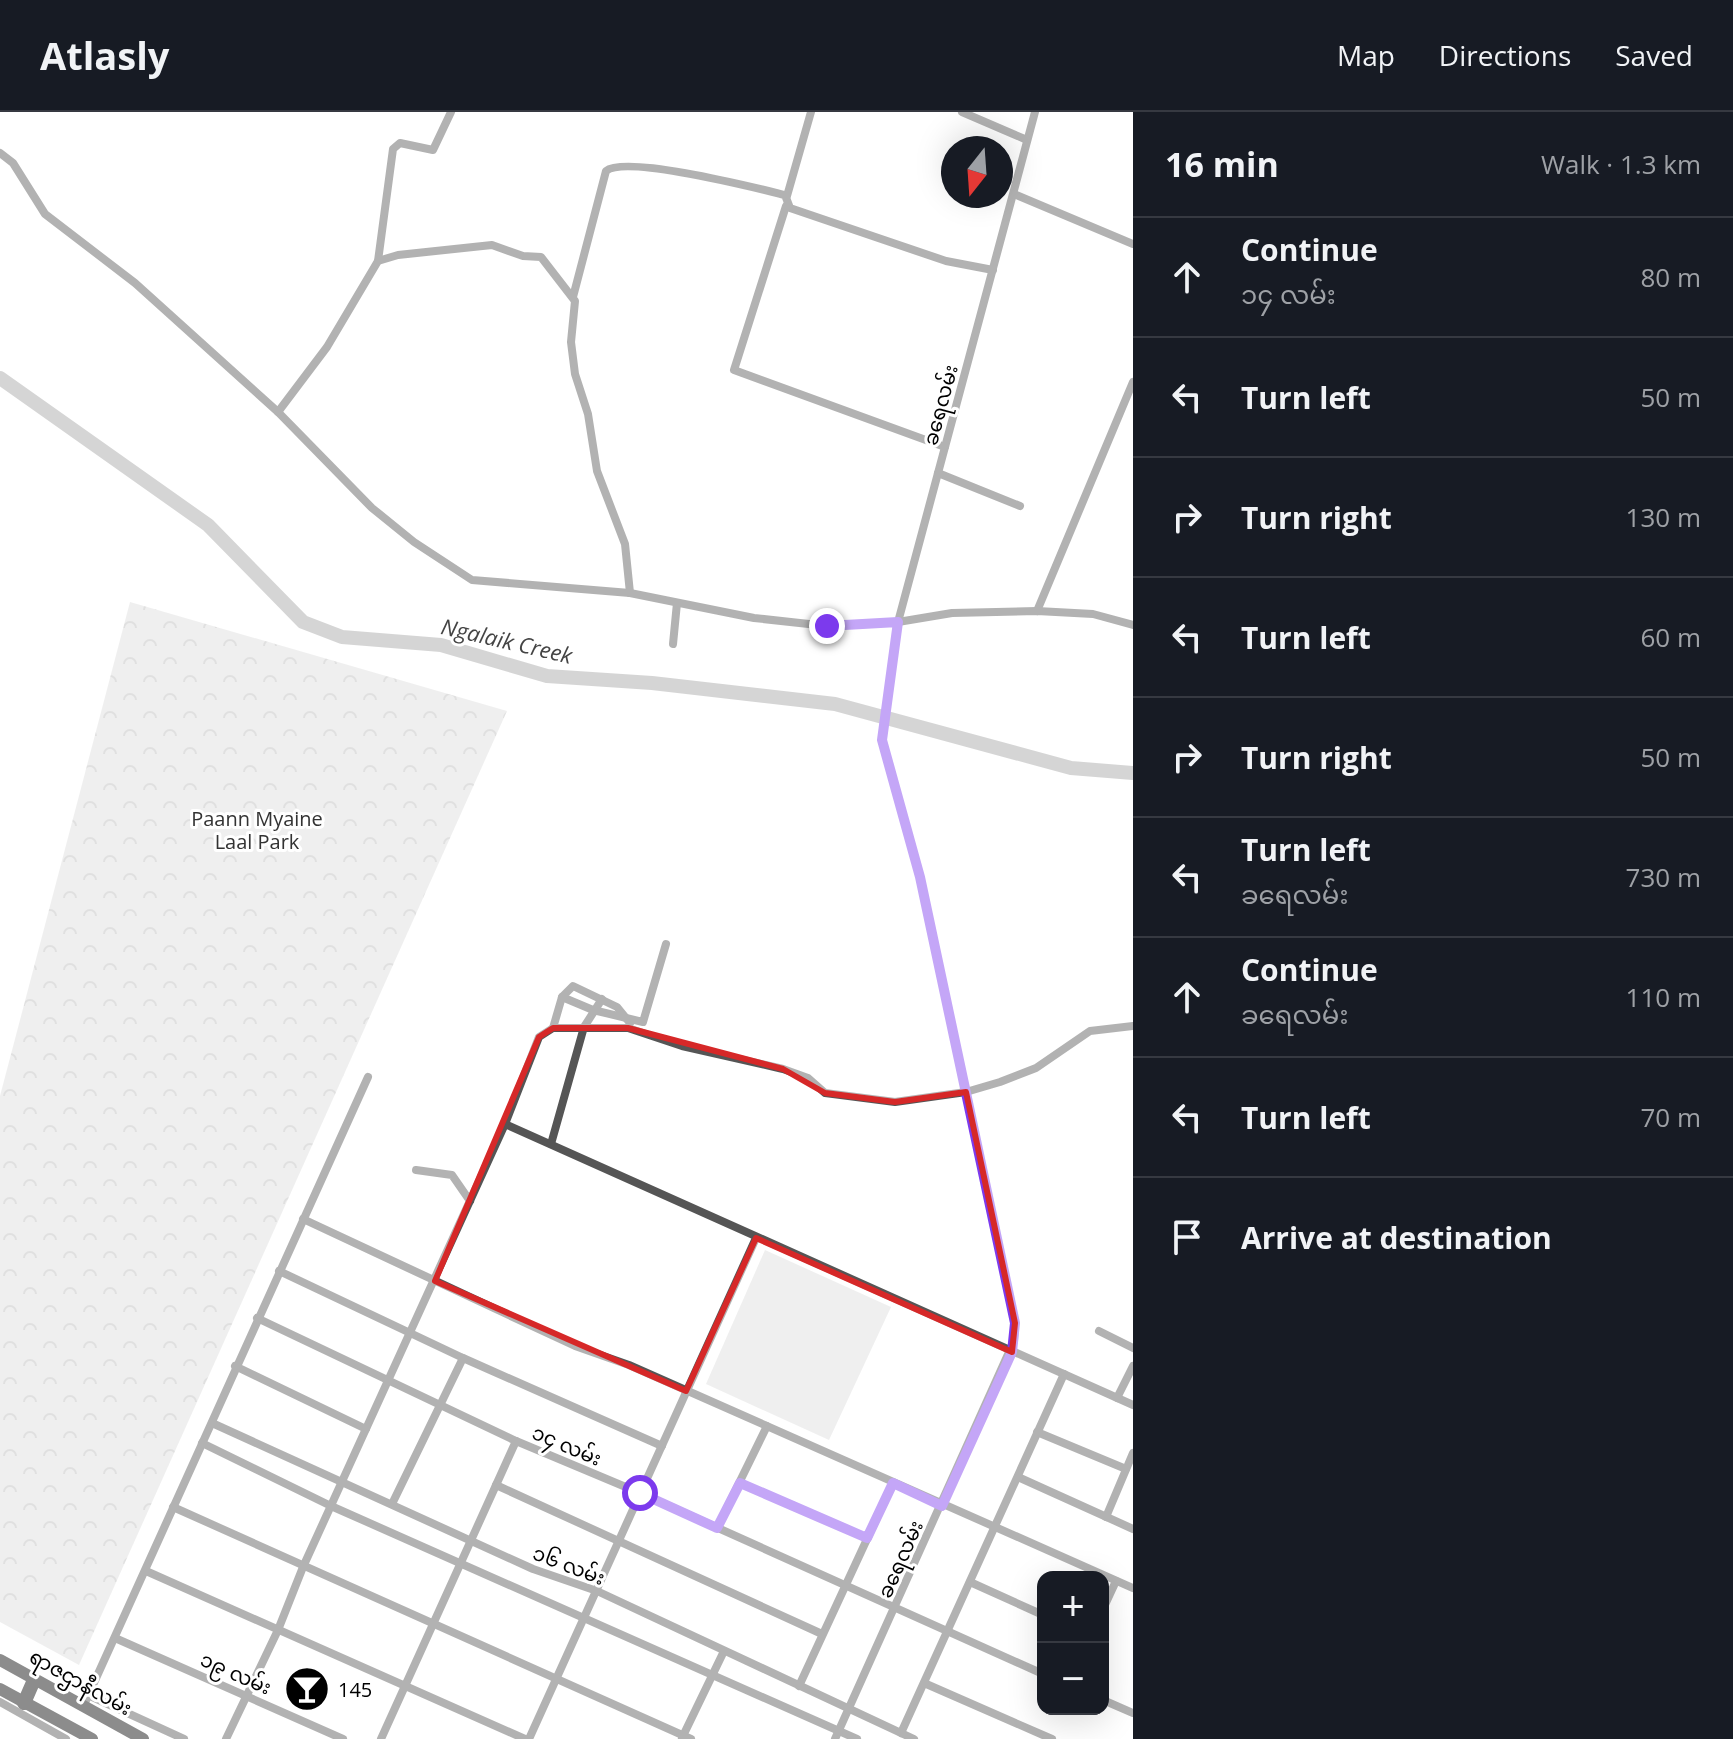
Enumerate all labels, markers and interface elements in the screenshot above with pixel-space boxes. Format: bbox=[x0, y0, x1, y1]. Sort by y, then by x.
text: Atlasly bbox=[40, 29, 169, 81]
text: Map bbox=[1337, 36, 1395, 74]
text: Directions bbox=[1439, 36, 1571, 74]
text: Saved bbox=[1615, 36, 1693, 74]
north arrow bbox=[941, 136, 1013, 208]
text: 16 min bbox=[1165, 141, 1279, 187]
text: Walk · 1.3 km bbox=[1541, 146, 1701, 182]
text: Continue bbox=[1241, 229, 1378, 270]
icon: ahead bbox=[1165, 255, 1209, 299]
text: 80 m bbox=[1640, 259, 1701, 295]
text: ၁၄ လမ်း bbox=[1241, 276, 1336, 312]
street label: ခရေလမ်း bbox=[916, 362, 967, 449]
icon: left bbox=[1165, 375, 1209, 419]
text: Turn left bbox=[1241, 377, 1371, 418]
text: 50 m bbox=[1640, 379, 1701, 415]
icon: right bbox=[1165, 495, 1209, 539]
text: Turn right bbox=[1241, 497, 1392, 538]
text: 130 m bbox=[1626, 499, 1701, 535]
route end bbox=[809, 608, 845, 644]
water label: Ngalaik Creek bbox=[439, 610, 577, 670]
icon: left bbox=[1165, 615, 1209, 659]
text: Turn left bbox=[1241, 617, 1371, 658]
text: 60 m bbox=[1640, 619, 1701, 655]
icon: right bbox=[1165, 735, 1209, 779]
text: Turn right bbox=[1241, 737, 1392, 778]
text: 50 m bbox=[1640, 739, 1701, 775]
park label: Paann Myaine Laal Park bbox=[191, 805, 323, 855]
text: Turn left bbox=[1241, 829, 1371, 870]
icon: left bbox=[1165, 855, 1209, 899]
text: 730 m bbox=[1626, 859, 1701, 895]
text: ခရေလမ်း bbox=[1241, 876, 1348, 912]
text: Continue bbox=[1241, 949, 1378, 990]
icon: ahead bbox=[1165, 975, 1209, 1019]
text: 110 m bbox=[1626, 979, 1701, 1015]
text: ခရေလမ်း bbox=[1241, 996, 1348, 1032]
icon: left bbox=[1165, 1095, 1209, 1139]
text: Turn left bbox=[1241, 1097, 1371, 1138]
text: 70 m bbox=[1640, 1099, 1701, 1135]
icon: arrive bbox=[1165, 1215, 1209, 1259]
text: Arrive at destination bbox=[1241, 1217, 1552, 1258]
street label: ၁၄ လမ်း bbox=[527, 1418, 606, 1474]
route start bbox=[622, 1475, 658, 1511]
street label: ခရေလမ်း bbox=[871, 1516, 932, 1603]
street label: ၁၆ လမ်း bbox=[529, 1539, 609, 1591]
map controls bbox=[1037, 1571, 1109, 1715]
button: + bbox=[1037, 1571, 1109, 1643]
street label: ရာဇဌာနီလမ်း bbox=[23, 1643, 137, 1724]
button: − bbox=[1037, 1643, 1109, 1715]
street label: ၁၉ လမ်း bbox=[195, 1645, 276, 1703]
bar icon: 145 bbox=[283, 1665, 331, 1713]
place label: 145 bbox=[338, 1676, 372, 1703]

